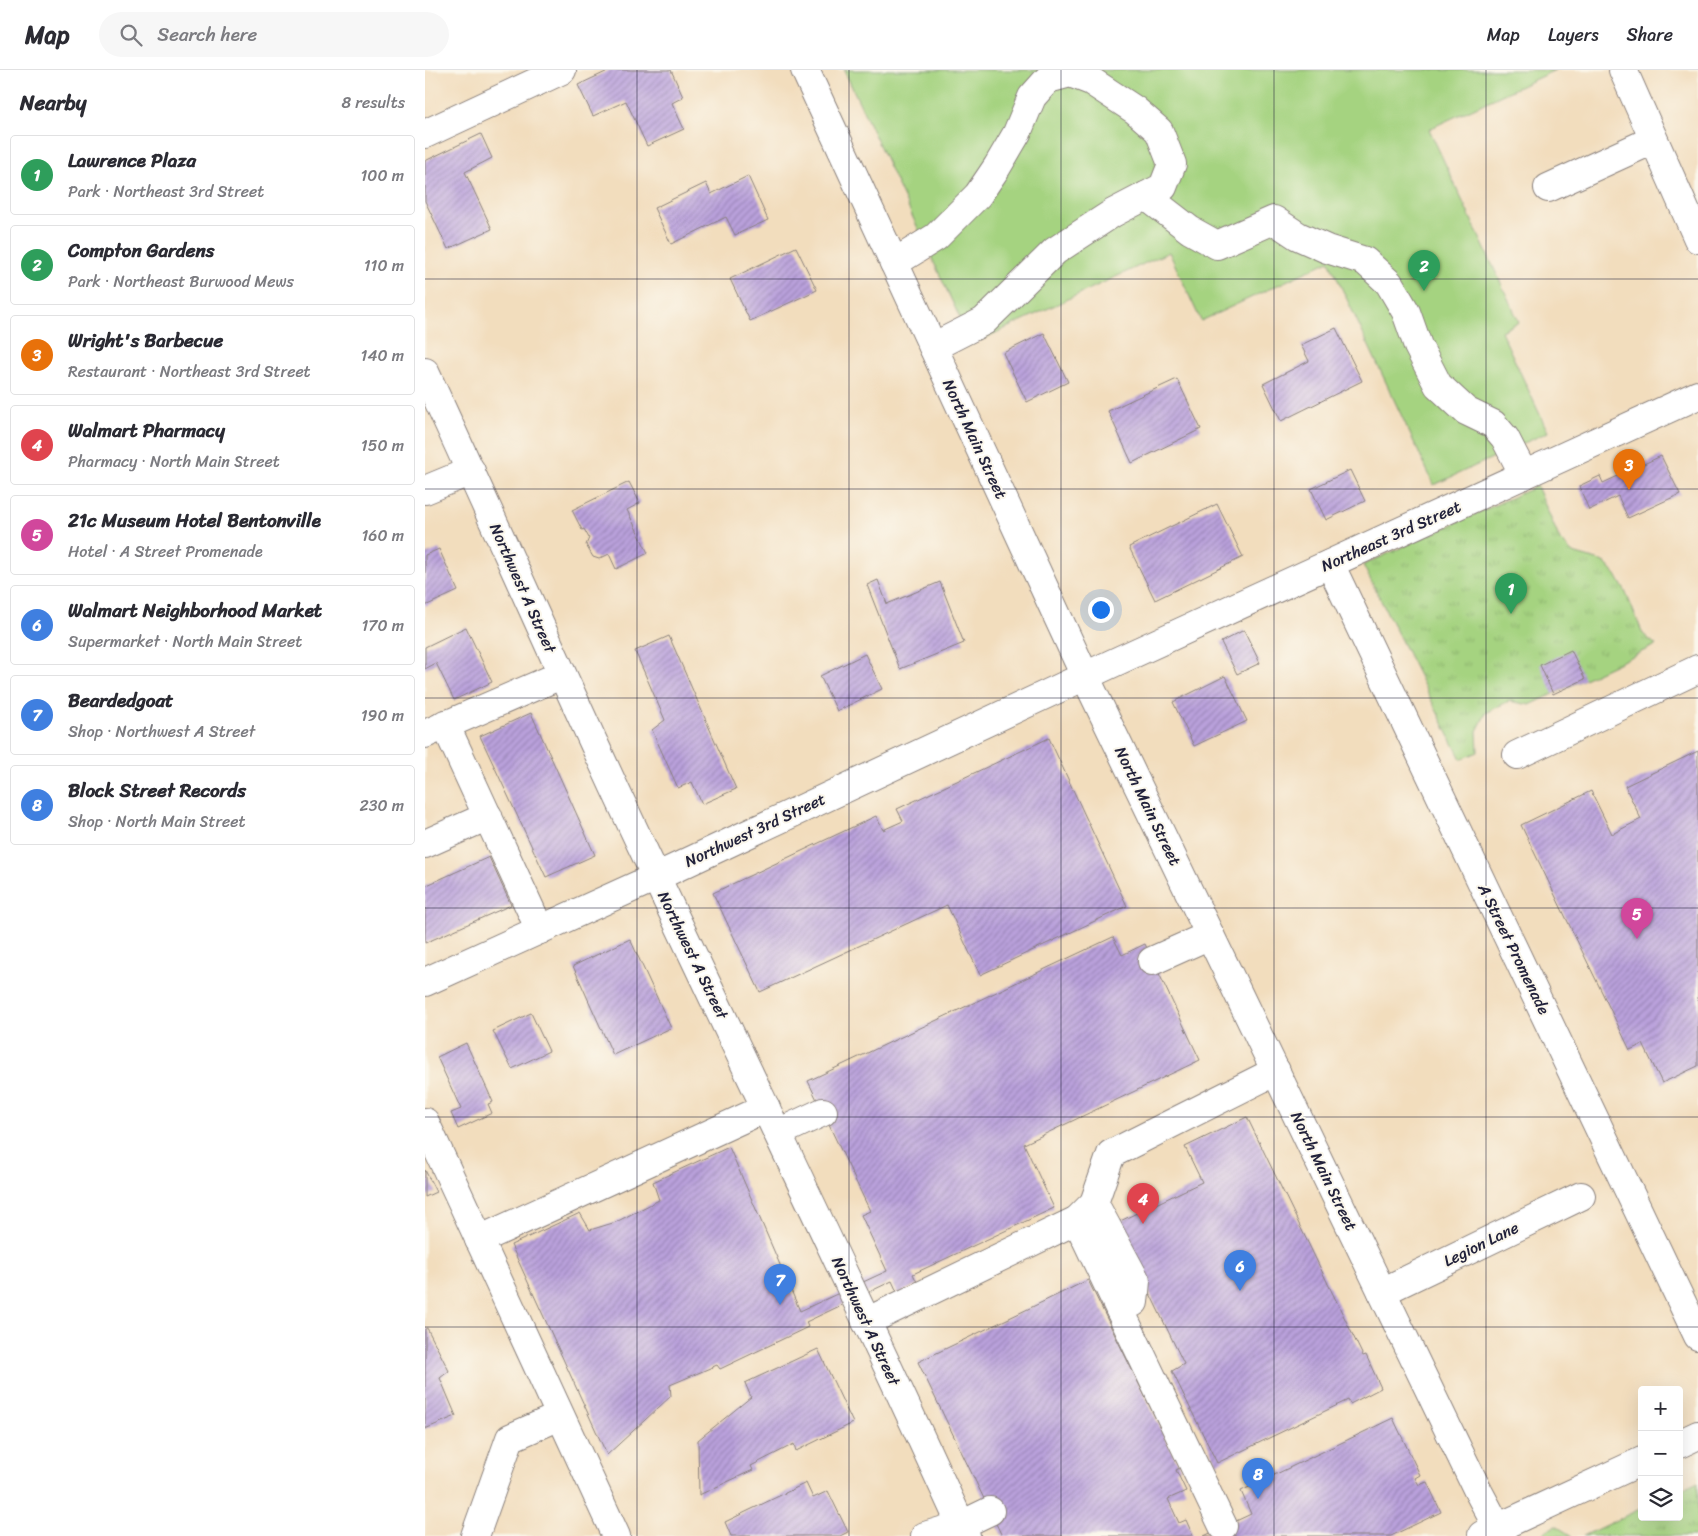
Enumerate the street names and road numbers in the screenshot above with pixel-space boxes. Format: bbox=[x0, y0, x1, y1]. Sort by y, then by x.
street label: North Main Street bbox=[934, 374, 1016, 504]
street label: Northeast 3rd Street bbox=[1316, 492, 1466, 580]
street label: Northwest A Street bbox=[481, 518, 565, 658]
street label: North Main Street bbox=[1107, 741, 1189, 871]
street label: Northwest 3rd Street bbox=[680, 785, 830, 875]
street label: A Street Promenade bbox=[1469, 878, 1558, 1020]
street label: Northwest A Street bbox=[649, 886, 737, 1025]
street label: North Main Street bbox=[1283, 1106, 1365, 1236]
street label: Legion Lane bbox=[1438, 1213, 1524, 1275]
street label: Northwest A Street bbox=[823, 1252, 909, 1391]

